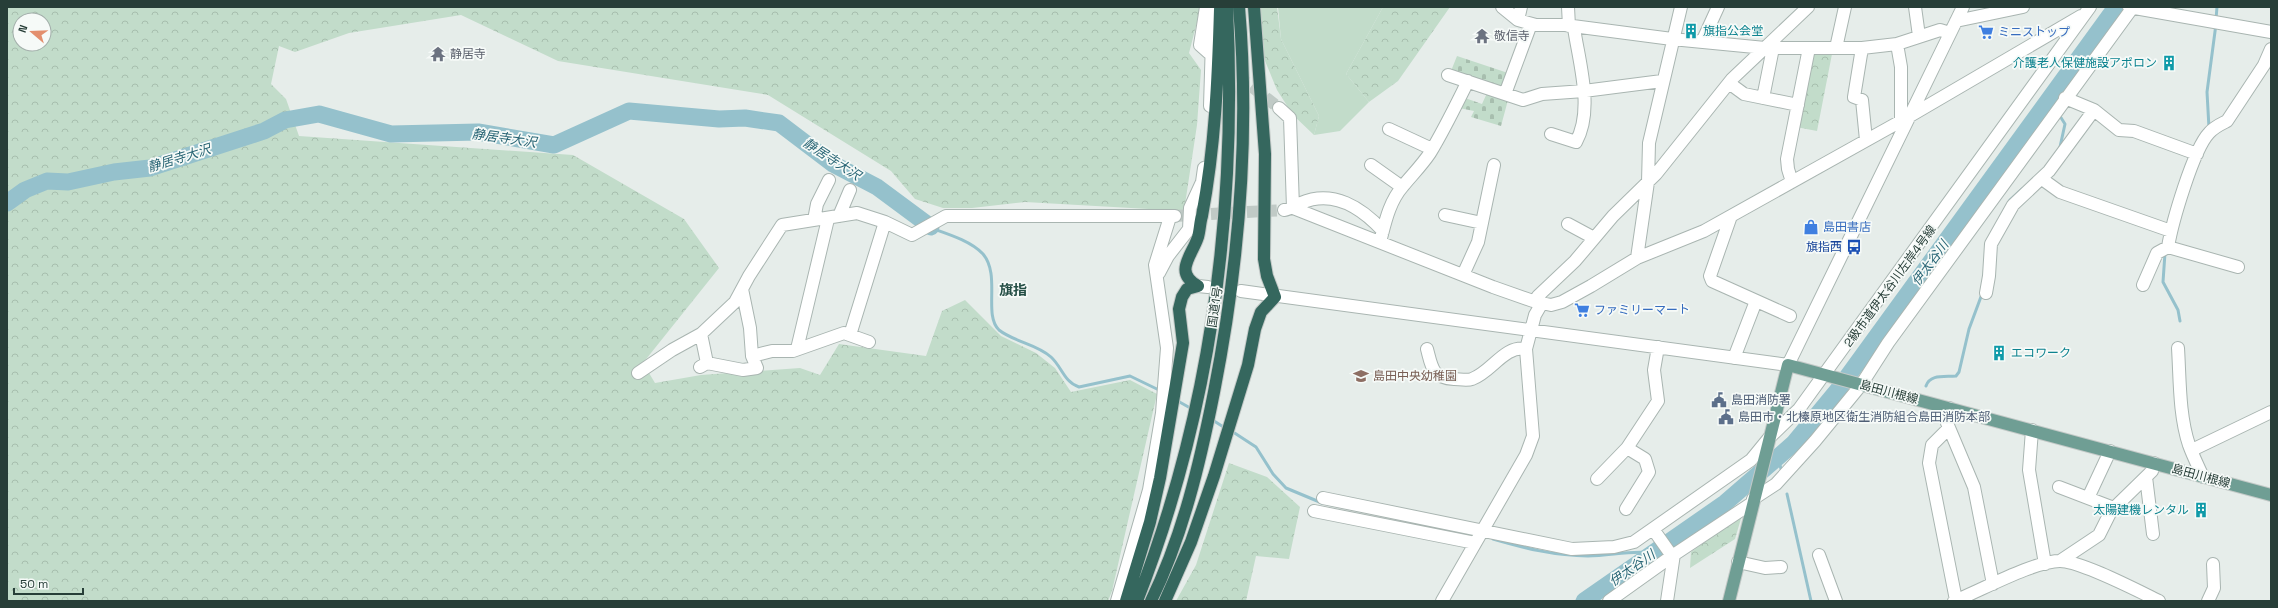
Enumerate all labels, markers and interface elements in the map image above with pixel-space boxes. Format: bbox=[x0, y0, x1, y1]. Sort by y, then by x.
north arrow bbox=[12, 12, 52, 52]
building icon: 旗指公会堂 bbox=[1682, 22, 1700, 40]
text: N bbox=[15, 23, 30, 35]
place label: 旗指公会堂 bbox=[1703, 23, 1763, 39]
supermarket icon: ミニストップ bbox=[1977, 23, 1995, 41]
place label: ミニストップ bbox=[1998, 24, 2070, 40]
temple icon: 敬信寺 bbox=[1473, 27, 1491, 45]
place label: 敬信寺 bbox=[1494, 28, 1530, 44]
temple icon: 静居寺 bbox=[429, 45, 447, 63]
place label: 静居寺 bbox=[450, 46, 486, 62]
building icon: 介護老人保健施設アポロン bbox=[2160, 54, 2178, 72]
place label: 介護老人保健施設アポロン bbox=[2013, 55, 2157, 71]
water label: 静居寺大沢 bbox=[471, 125, 539, 151]
water label: 静居寺大沢 bbox=[800, 134, 866, 185]
water label: 静居寺大沢 bbox=[145, 140, 214, 176]
shop icon: 島田書店 bbox=[1802, 218, 1820, 236]
place label: 島田書店 bbox=[1823, 219, 1871, 235]
street label: 2級市道伊太谷川左岸4号線 bbox=[1840, 222, 1940, 350]
water label: 伊太谷川 bbox=[1908, 235, 1953, 289]
bus stop icon: 旗指西 bbox=[1845, 238, 1863, 256]
place label: 旗指西 bbox=[1806, 239, 1842, 255]
district label: 旗指 bbox=[999, 281, 1027, 299]
street label: 国道1号 bbox=[1204, 285, 1226, 329]
supermarket icon: ファミリーマート bbox=[1573, 301, 1591, 319]
place label: ファミリーマート bbox=[1594, 302, 1690, 318]
building icon: エコワーク bbox=[1990, 344, 2008, 362]
place label: エコワーク bbox=[2011, 345, 2071, 361]
school or university icon: 島田中央幼稚園 bbox=[1352, 367, 1370, 385]
place label: 島田中央幼稚園 bbox=[1373, 368, 1457, 384]
street label: 島田川根線 bbox=[1858, 377, 1920, 407]
public building icon: 島田消防署 bbox=[1710, 391, 1728, 409]
place label: 島田消防署 bbox=[1731, 392, 1791, 408]
public building icon: 島田市・北榛原地区衛生消防組合島田消防本部 bbox=[1717, 408, 1735, 426]
place label: 島田市・北榛原地区衛生消防組合島田消防本部 bbox=[1738, 409, 1990, 425]
street label: 島田川根線 bbox=[2170, 461, 2232, 491]
building icon: 太陽建機レンタル bbox=[2192, 501, 2210, 519]
place label: 太陽建機レンタル bbox=[2093, 502, 2189, 518]
water label: 伊太谷川 bbox=[1606, 545, 1660, 590]
scale bar bbox=[14, 570, 83, 596]
text: 50 m bbox=[20, 576, 48, 592]

